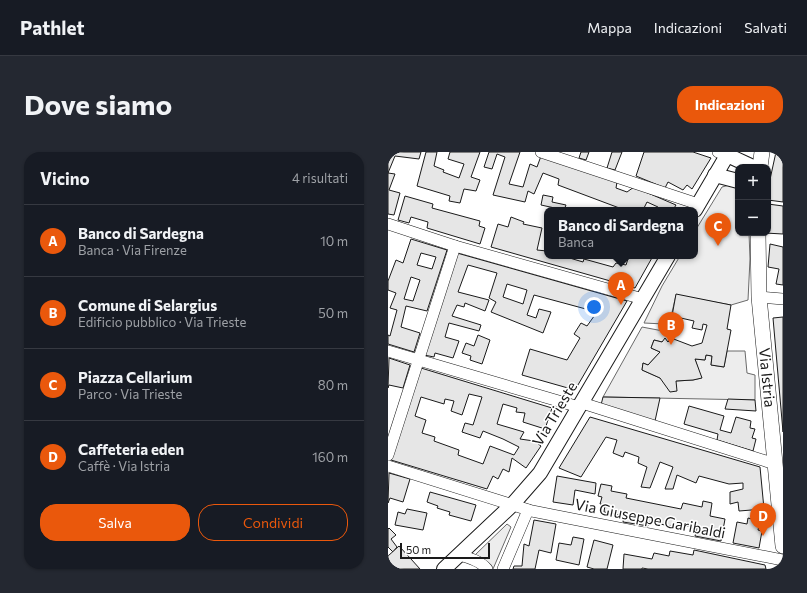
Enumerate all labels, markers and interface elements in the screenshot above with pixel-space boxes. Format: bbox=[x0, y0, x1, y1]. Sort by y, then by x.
text: Pathlet bbox=[20, 16, 85, 39]
text: Mappa bbox=[587, 19, 632, 36]
text: Indicazioni bbox=[654, 19, 722, 36]
text: Salvati bbox=[744, 19, 787, 36]
button: Indicazioni bbox=[677, 86, 783, 123]
text: Dove siamo bbox=[24, 87, 172, 121]
map controls bbox=[735, 164, 771, 236]
button: + bbox=[735, 164, 771, 200]
text: Vicino bbox=[40, 168, 90, 189]
text: 4 risultati bbox=[292, 170, 348, 186]
button: − bbox=[735, 200, 771, 236]
popup bbox=[544, 207, 698, 259]
pin: C bbox=[705, 213, 731, 246]
text: Banco di Sardegna bbox=[558, 216, 684, 234]
text: Banco di Sardegna bbox=[78, 224, 204, 242]
text: A bbox=[48, 233, 58, 249]
text: 10 m bbox=[320, 233, 348, 249]
text: Banca bbox=[558, 234, 594, 250]
text: Banca · Via Firenze bbox=[78, 242, 187, 258]
pin: A bbox=[608, 272, 634, 305]
text: Comune di Selargius bbox=[78, 296, 217, 314]
your location bbox=[584, 297, 604, 317]
text: B bbox=[49, 305, 57, 321]
text: 50 m bbox=[318, 305, 348, 321]
pin: B bbox=[658, 312, 684, 345]
text: Edificio pubblico · Via Trieste bbox=[78, 314, 246, 330]
street label: Via Istria bbox=[756, 347, 780, 408]
text: Piazza Cellarium bbox=[78, 368, 192, 386]
text: C bbox=[49, 377, 57, 393]
text: 80 m bbox=[318, 377, 348, 393]
street label: Via Trieste bbox=[528, 378, 580, 449]
text: Parco · Via Trieste bbox=[78, 386, 182, 402]
text: Caffeteria eden bbox=[78, 440, 184, 458]
text: D bbox=[48, 449, 58, 465]
text: 160 m bbox=[312, 449, 348, 465]
text: Caffè · Via Istria bbox=[78, 458, 170, 474]
street label: Via Giuseppe Garibaldi bbox=[573, 495, 727, 541]
pin: D bbox=[750, 503, 776, 536]
button: Salva bbox=[40, 504, 190, 541]
button: Condividi bbox=[198, 504, 348, 541]
scale bar bbox=[400, 541, 490, 560]
text: 50 m bbox=[406, 543, 431, 556]

